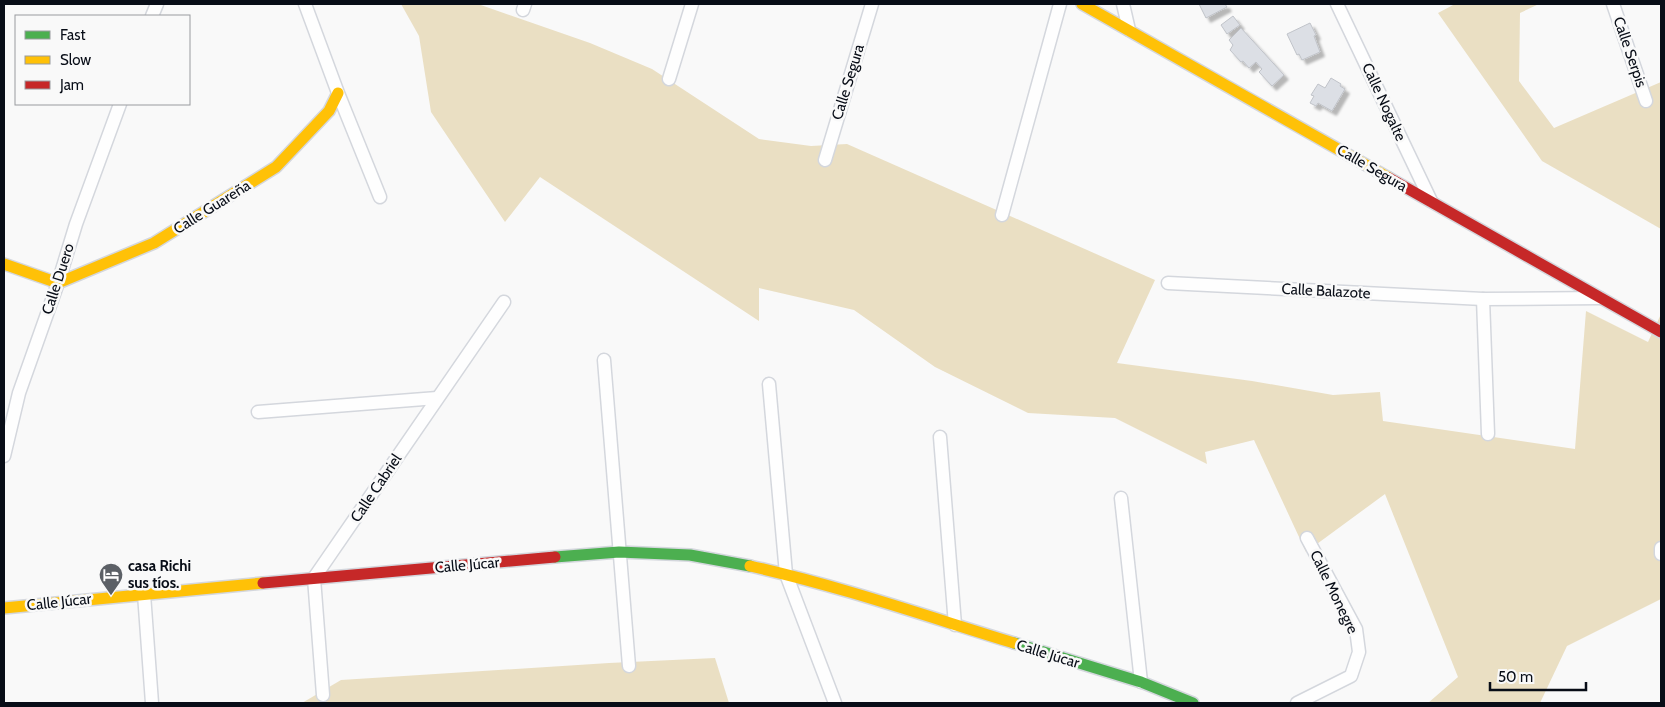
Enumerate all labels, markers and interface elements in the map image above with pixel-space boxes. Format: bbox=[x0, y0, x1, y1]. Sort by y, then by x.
street label: Calle Serpis bbox=[1610, 14, 1650, 90]
legend bbox=[15, 15, 190, 105]
text: Fast bbox=[60, 26, 85, 44]
street label: Calle Segura bbox=[828, 41, 868, 122]
text: Slow bbox=[60, 51, 91, 69]
street label: Calle Nogalte bbox=[1358, 60, 1410, 144]
text: Jam bbox=[59, 76, 84, 94]
street label: Calle Segura bbox=[1334, 141, 1411, 196]
street label: Calle Guareña bbox=[170, 176, 254, 238]
street label: Calle Duero bbox=[38, 241, 78, 317]
street label: Calle Balazote bbox=[1281, 280, 1371, 302]
street label: Calle Cabriel bbox=[347, 450, 406, 526]
street label: Calle Monegre bbox=[1306, 547, 1362, 637]
street label: Calle Júcar bbox=[434, 553, 500, 577]
place label: casa Richi sus tíos. bbox=[128, 557, 191, 592]
hotel icon: casa Richi sus tíos. bbox=[98, 562, 124, 596]
street label: Calle Júcar bbox=[26, 590, 92, 614]
street label: Calle Júcar bbox=[1014, 636, 1082, 672]
scale bar bbox=[1490, 660, 1586, 692]
text: 50 m bbox=[1498, 668, 1533, 686]

